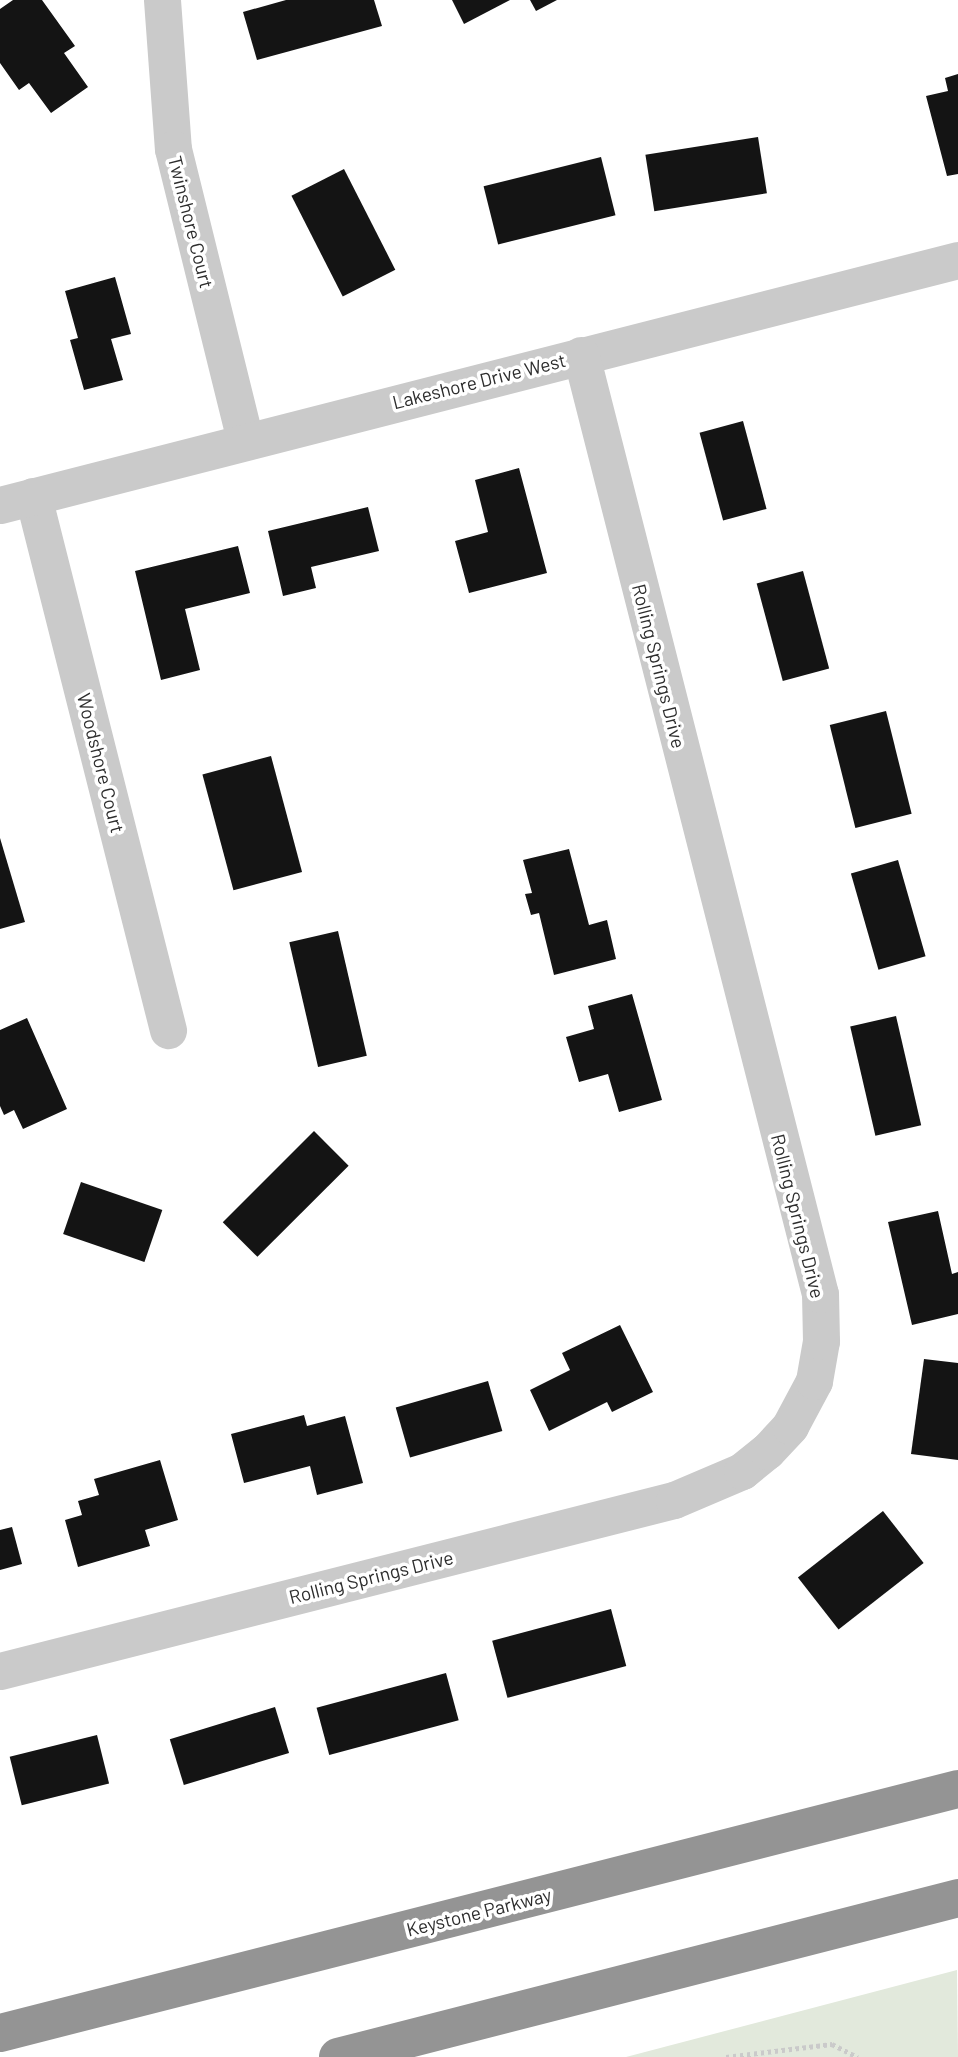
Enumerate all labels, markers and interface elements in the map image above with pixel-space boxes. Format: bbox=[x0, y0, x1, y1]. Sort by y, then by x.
street label: Twinshore Court bbox=[164, 154, 218, 290]
street label: Lakeshore Drive West bbox=[390, 348, 568, 414]
street label: Rolling Springs Drive bbox=[628, 581, 690, 751]
street label: Woodshore Court bbox=[73, 691, 129, 835]
street label: Rolling Springs Drive bbox=[767, 1131, 829, 1301]
street label: Rolling Springs Drive bbox=[286, 1546, 456, 1608]
street label: Keystone Parkway bbox=[404, 1883, 554, 1941]

